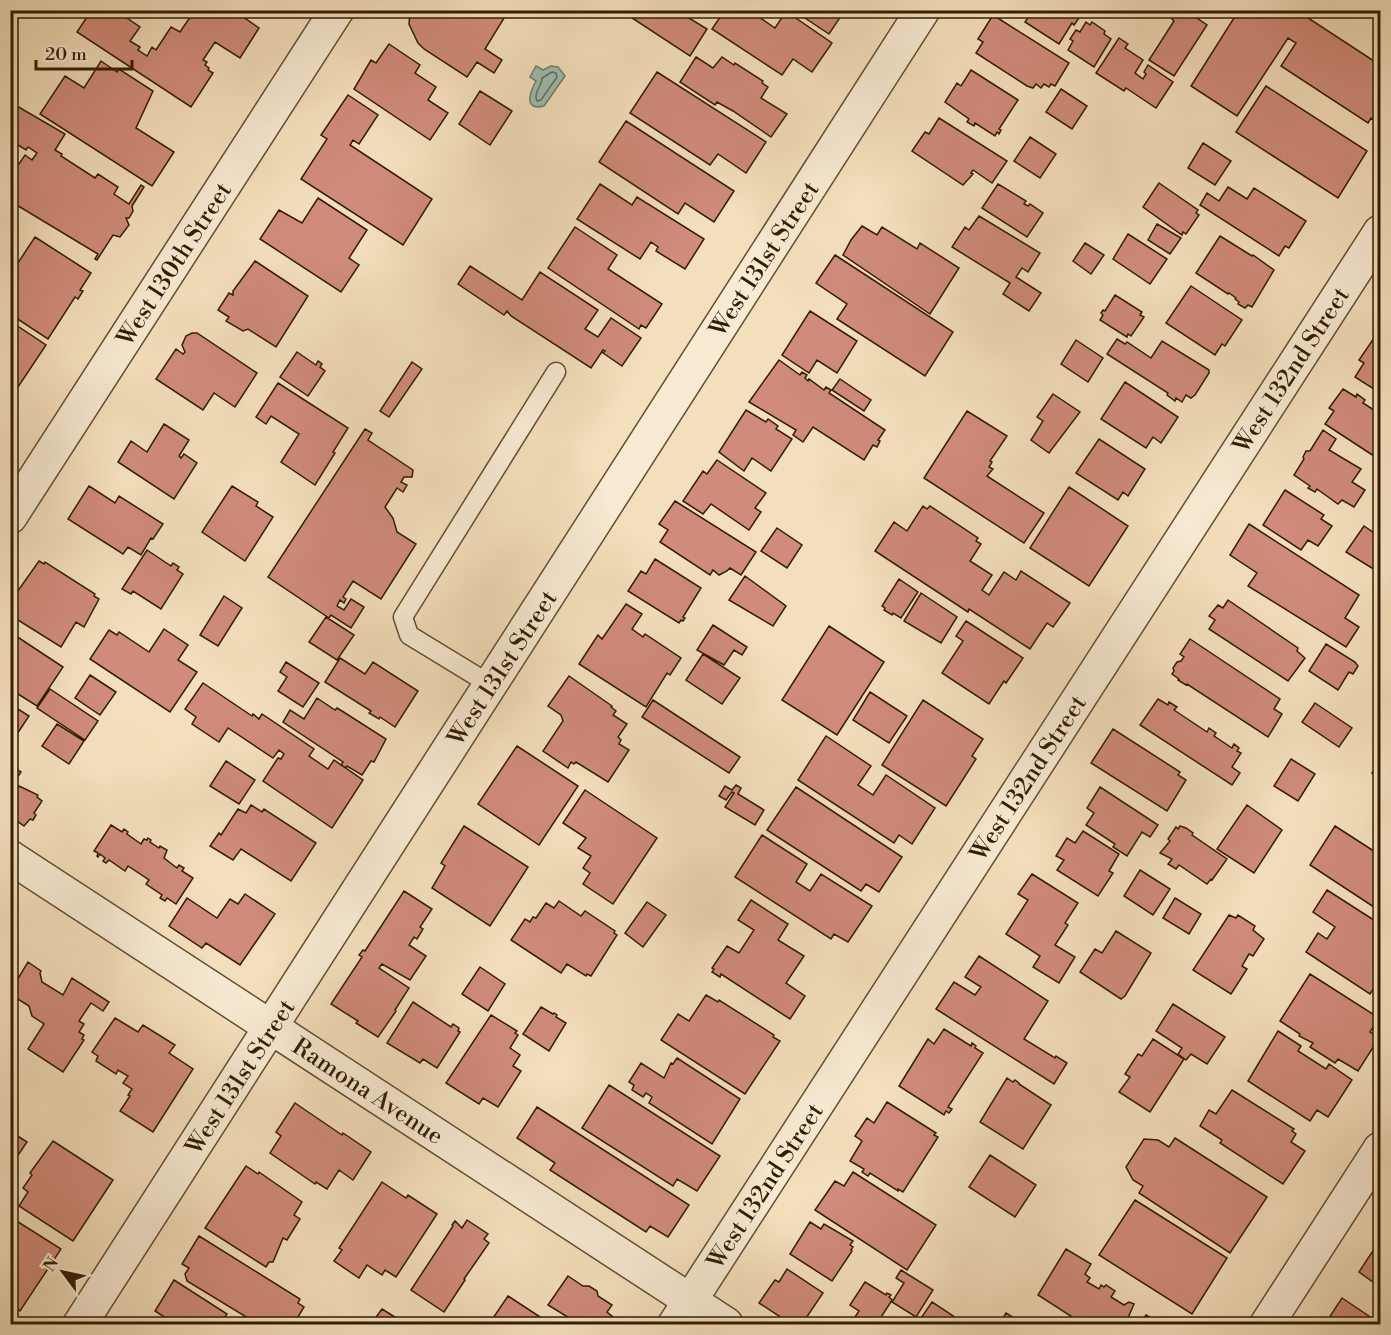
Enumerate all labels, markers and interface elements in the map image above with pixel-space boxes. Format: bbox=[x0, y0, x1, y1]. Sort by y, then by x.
scale bar bbox=[36, 33, 132, 71]
text: 20 m bbox=[45, 43, 87, 66]
street label: West 131st Street bbox=[703, 176, 826, 344]
street label: West 130th Street bbox=[110, 177, 239, 353]
street label: West 132nd Street bbox=[1226, 282, 1357, 460]
street label: West 131st Street bbox=[441, 585, 564, 753]
street label: West 132nd Street bbox=[963, 690, 1094, 868]
street label: West 131st Street bbox=[179, 994, 302, 1162]
street label: Ramona Avenue bbox=[286, 1032, 449, 1152]
street label: West 132nd Street bbox=[700, 1098, 831, 1276]
north arrow bbox=[33, 1242, 93, 1302]
text: N bbox=[39, 1253, 63, 1275]

